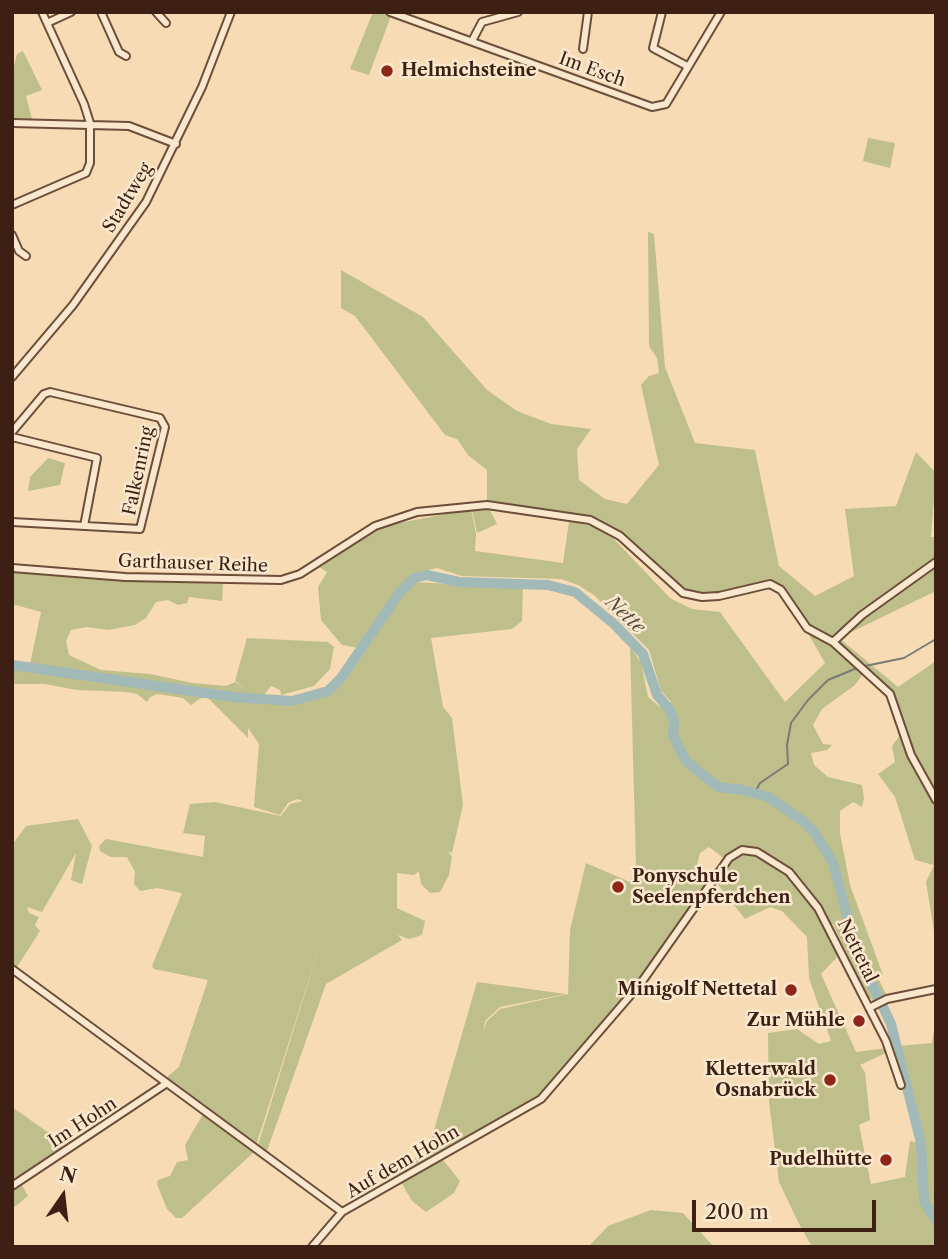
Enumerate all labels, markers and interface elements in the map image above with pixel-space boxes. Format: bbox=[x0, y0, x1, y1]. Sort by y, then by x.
street label: Im Esch bbox=[556, 48, 628, 92]
place label: Helmichsteine bbox=[401, 60, 536, 82]
marker: Helmichsteine bbox=[379, 63, 395, 79]
street label: Stadtweg bbox=[99, 159, 157, 237]
street label: Falkenring bbox=[119, 424, 159, 518]
street label: Garthauser Reihe bbox=[118, 551, 268, 577]
water label: Nette bbox=[601, 591, 649, 639]
place label: Ponyschule Seelenpferdchen bbox=[632, 866, 791, 908]
marker: Ponyschule Seelenpferdchen bbox=[610, 879, 626, 895]
street label: Nettetal bbox=[832, 915, 882, 987]
place label: Minigolf Nettetal bbox=[617, 979, 777, 1001]
marker: Minigolf Nettetal bbox=[783, 982, 799, 998]
place label: Zur Mühle bbox=[747, 1010, 845, 1032]
marker: Zur Mühle bbox=[851, 1013, 867, 1029]
place label: Kletterwald Osnabrück bbox=[705, 1059, 816, 1102]
marker: Kletterwald Osnabrück bbox=[822, 1072, 838, 1088]
street label: Im Hohn bbox=[45, 1093, 121, 1153]
street label: Auf dem Hohn bbox=[343, 1121, 463, 1203]
place label: Pudelhütte bbox=[769, 1149, 872, 1171]
marker: Pudelhütte bbox=[878, 1152, 894, 1168]
north arrow bbox=[28, 1161, 98, 1231]
text: N bbox=[57, 1162, 79, 1188]
scale bar bbox=[696, 1186, 880, 1230]
text: 200 m bbox=[705, 1199, 769, 1224]

